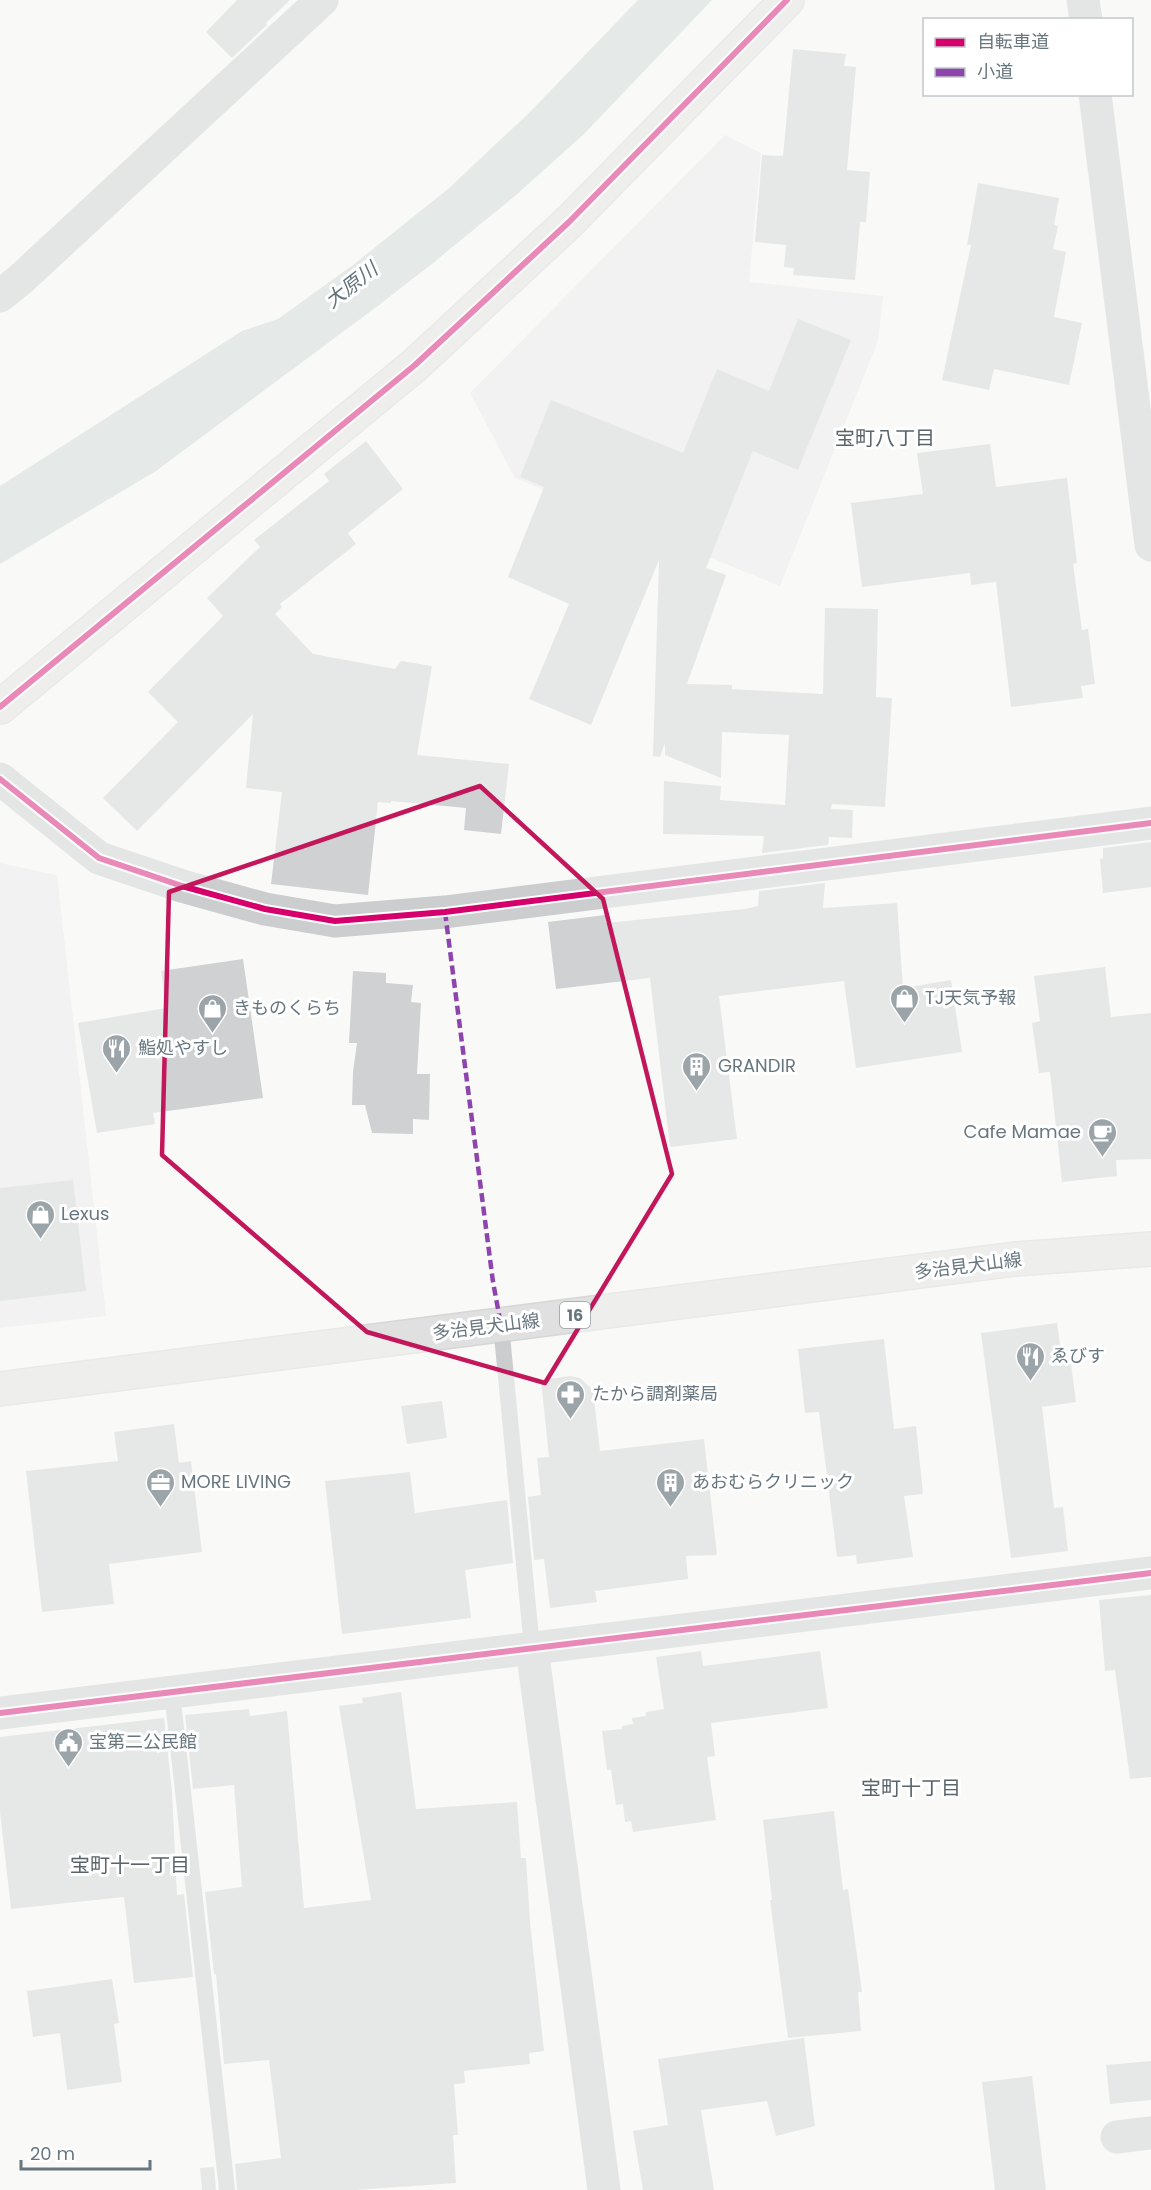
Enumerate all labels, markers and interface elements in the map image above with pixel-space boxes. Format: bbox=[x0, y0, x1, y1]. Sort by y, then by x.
legend bbox=[923, 18, 1133, 96]
text: 自転車道 bbox=[977, 29, 1049, 54]
text: 小道 bbox=[977, 59, 1013, 84]
water label: 大原川 bbox=[319, 254, 385, 315]
district label: 宝町八丁目 bbox=[835, 424, 935, 452]
shop icon: TJ天気予報 bbox=[888, 982, 920, 1024]
place label: TJ天気予報 bbox=[925, 985, 1016, 1010]
shop icon: きものくらち bbox=[196, 992, 228, 1034]
place label: きものくらち bbox=[233, 995, 341, 1020]
restaurant icon: 鮨処やすし bbox=[101, 1032, 133, 1074]
place label: 鮨処やすし bbox=[138, 1035, 228, 1060]
building icon: GRANDIR bbox=[681, 1050, 713, 1092]
place label: GRANDIR bbox=[718, 1053, 796, 1078]
cafe icon: Cafe Mamae bbox=[1086, 1116, 1118, 1158]
place label: Cafe Mamae bbox=[964, 1119, 1081, 1144]
shop icon: Lexus bbox=[24, 1198, 56, 1240]
place label: Lexus bbox=[61, 1201, 109, 1226]
street label: 多治見犬山線 bbox=[913, 1247, 1023, 1284]
road number: 16 bbox=[560, 1302, 590, 1328]
street label: 多治見犬山線 bbox=[431, 1308, 541, 1345]
restaurant icon: ゑびす bbox=[1014, 1340, 1046, 1382]
place label: ゑびす bbox=[1051, 1343, 1105, 1368]
pharmacy icon: たから調剤薬局 bbox=[555, 1378, 587, 1420]
place label: たから調剤薬局 bbox=[592, 1381, 718, 1406]
office icon: MORE LIVING bbox=[144, 1466, 176, 1508]
building icon: あおむらクリニック bbox=[655, 1466, 687, 1508]
place label: MORE LIVING bbox=[181, 1469, 291, 1494]
place label: あおむらクリニック bbox=[692, 1469, 854, 1494]
public building icon: 宝第二公民館 bbox=[52, 1726, 84, 1768]
place label: 宝第二公民館 bbox=[89, 1729, 197, 1754]
district label: 宝町十丁目 bbox=[861, 1774, 961, 1802]
district label: 宝町十一丁目 bbox=[70, 1851, 190, 1879]
scale bar bbox=[21, 2133, 150, 2171]
text: 20 m bbox=[30, 2141, 75, 2166]

